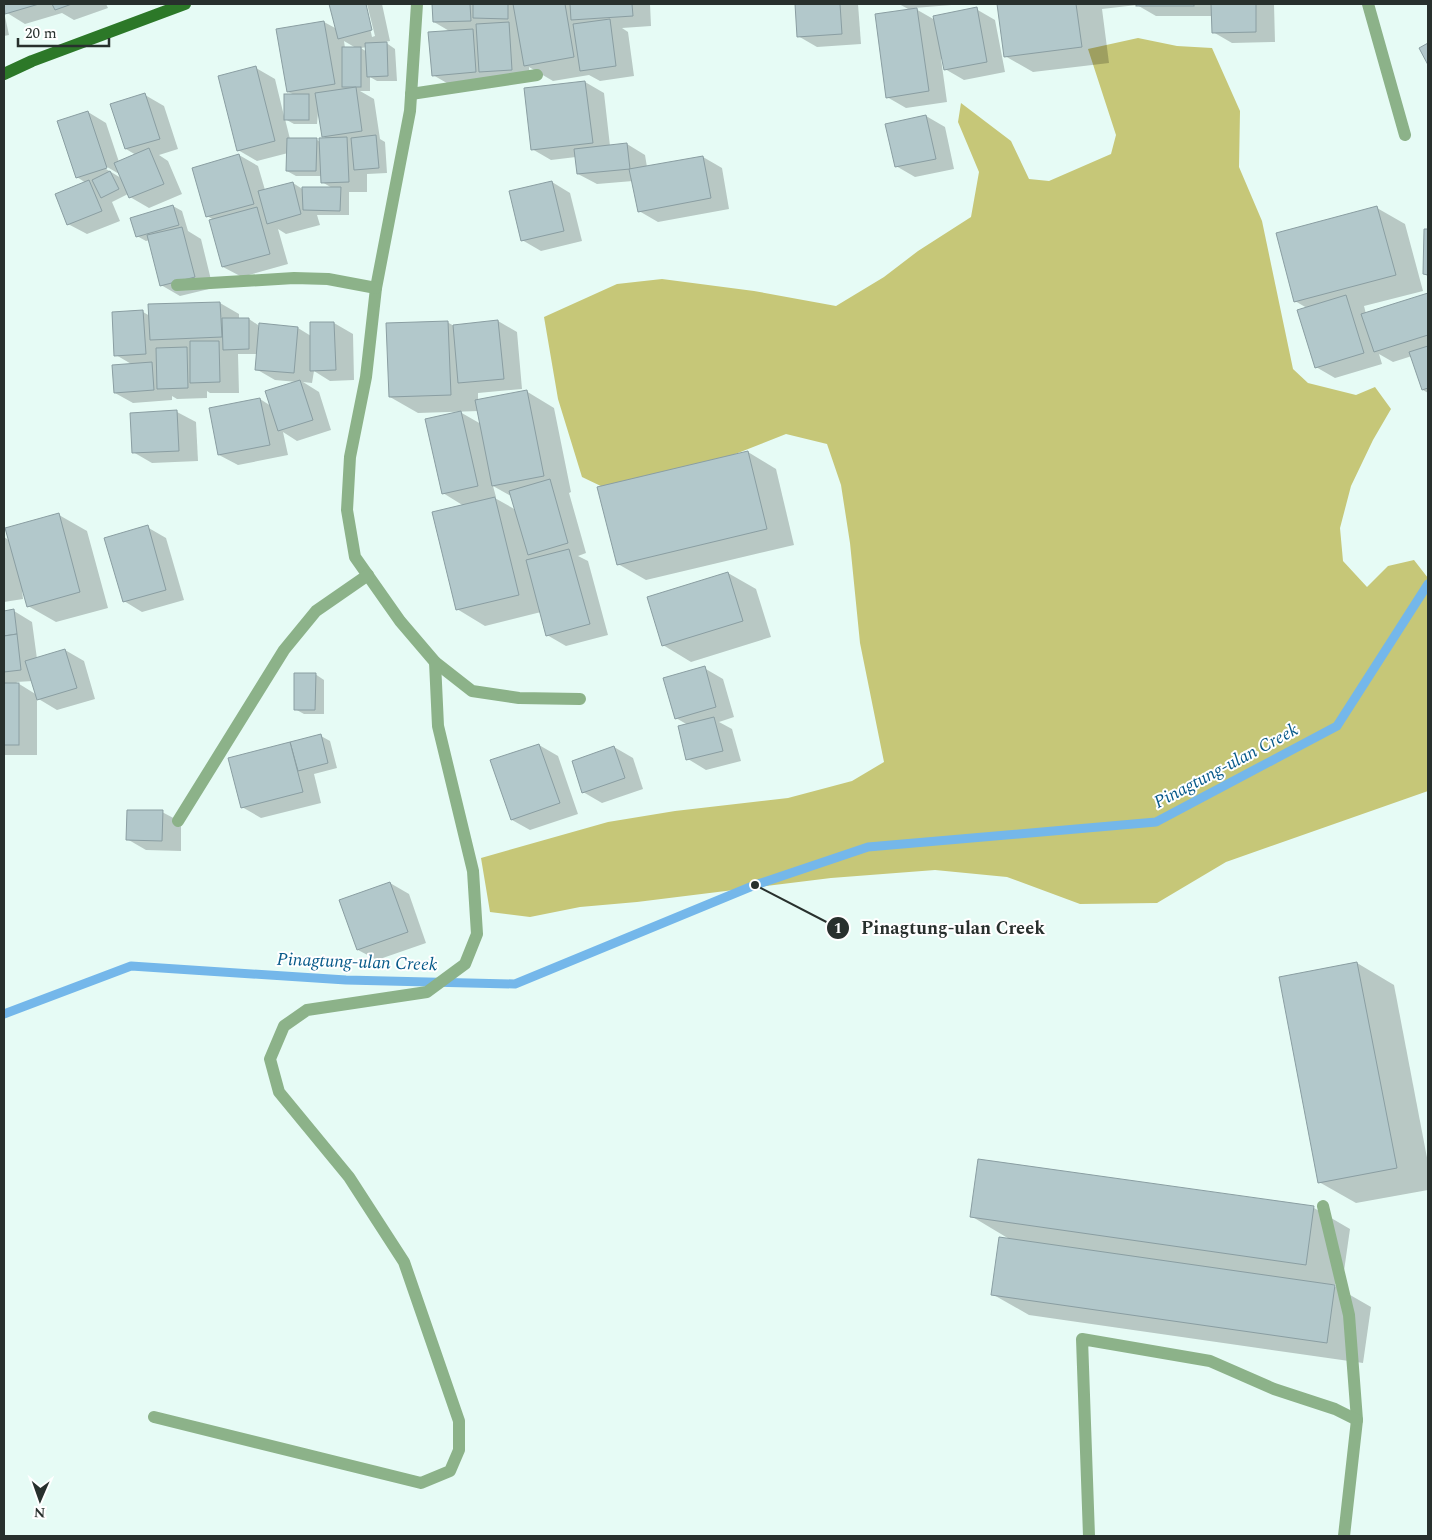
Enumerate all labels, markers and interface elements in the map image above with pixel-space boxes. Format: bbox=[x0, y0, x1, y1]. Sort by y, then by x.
scale bar bbox=[18, 15, 109, 47]
text: 20 m bbox=[25, 22, 57, 45]
water label: Pinagtung-ulan Creek bbox=[1149, 716, 1304, 816]
callout: Pinagtung-ulan Creek bbox=[826, 911, 1055, 944]
text: Pinagtung-ulan Creek bbox=[861, 915, 1045, 942]
text: 1 bbox=[834, 917, 842, 940]
water label: Pinagtung-ulan Creek bbox=[276, 946, 438, 978]
north arrow bbox=[15, 1475, 65, 1525]
text: N bbox=[33, 1502, 46, 1523]

